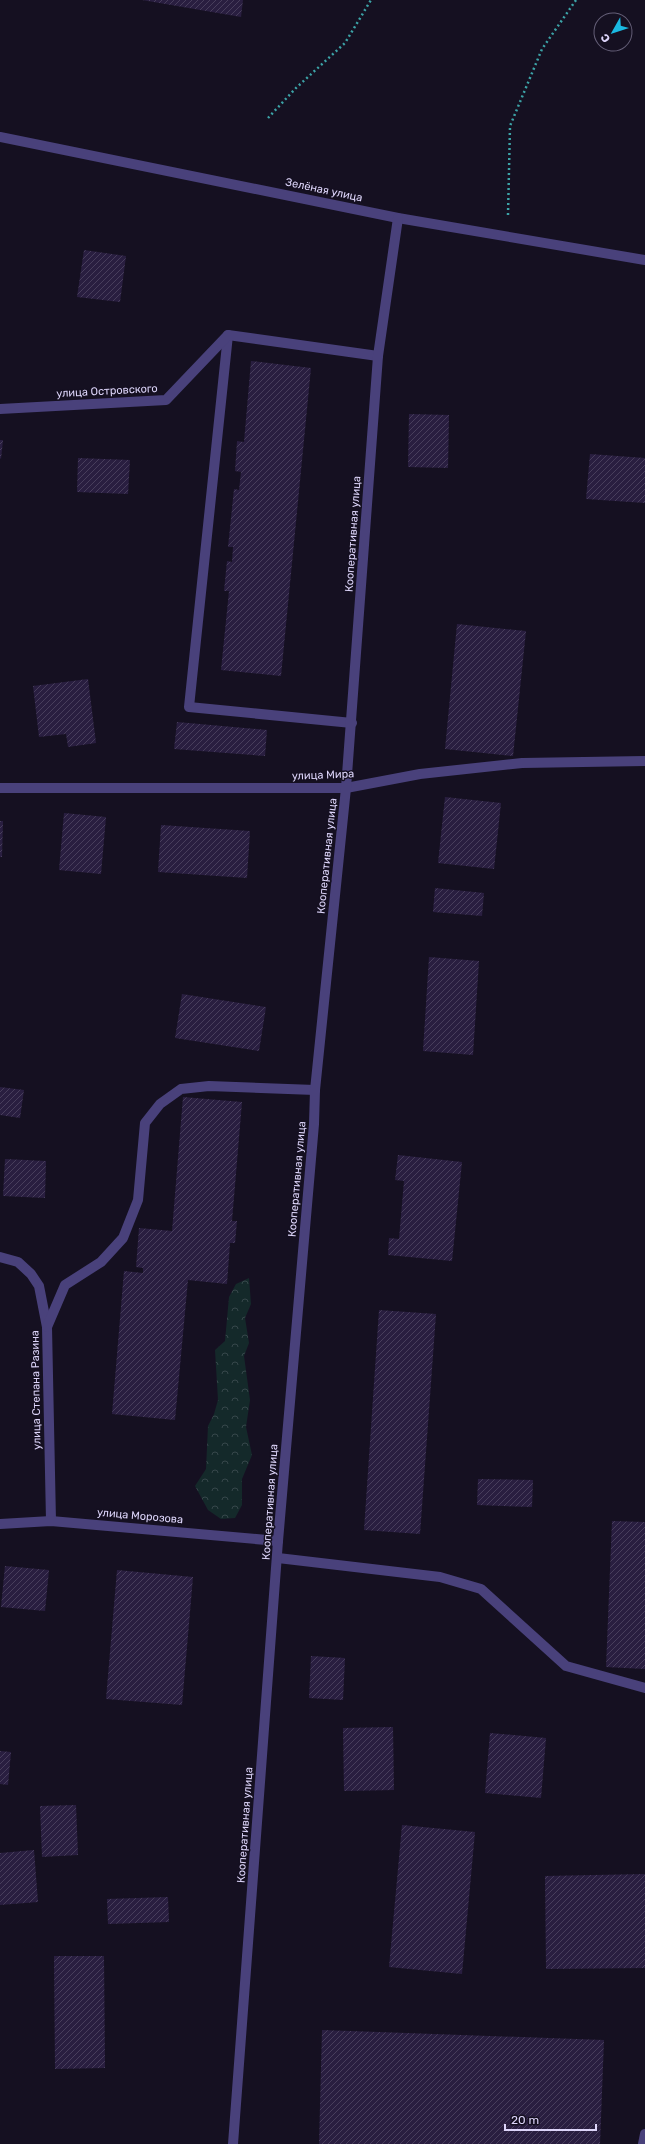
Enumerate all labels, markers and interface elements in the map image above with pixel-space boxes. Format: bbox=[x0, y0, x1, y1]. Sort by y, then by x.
north arrow bbox=[593, 12, 633, 52]
text: С bbox=[598, 31, 613, 45]
street label: Зелёная улица bbox=[284, 175, 364, 205]
street label: улица Островского bbox=[56, 382, 158, 400]
street label: Кооперативная улица bbox=[342, 476, 364, 592]
street label: улица Мира bbox=[292, 767, 354, 783]
street label: Кооперативная улица bbox=[314, 798, 340, 914]
street label: Кооперативная улица bbox=[285, 1121, 309, 1237]
street label: улица Степана Разина bbox=[28, 1330, 44, 1450]
street label: Кооперативная улица bbox=[259, 1444, 281, 1560]
street label: улица Морозова bbox=[96, 1506, 184, 1526]
street label: Кооперативная улица bbox=[234, 1767, 256, 1883]
scale bar bbox=[505, 2106, 596, 2132]
text: 20 m bbox=[511, 2113, 539, 2127]

